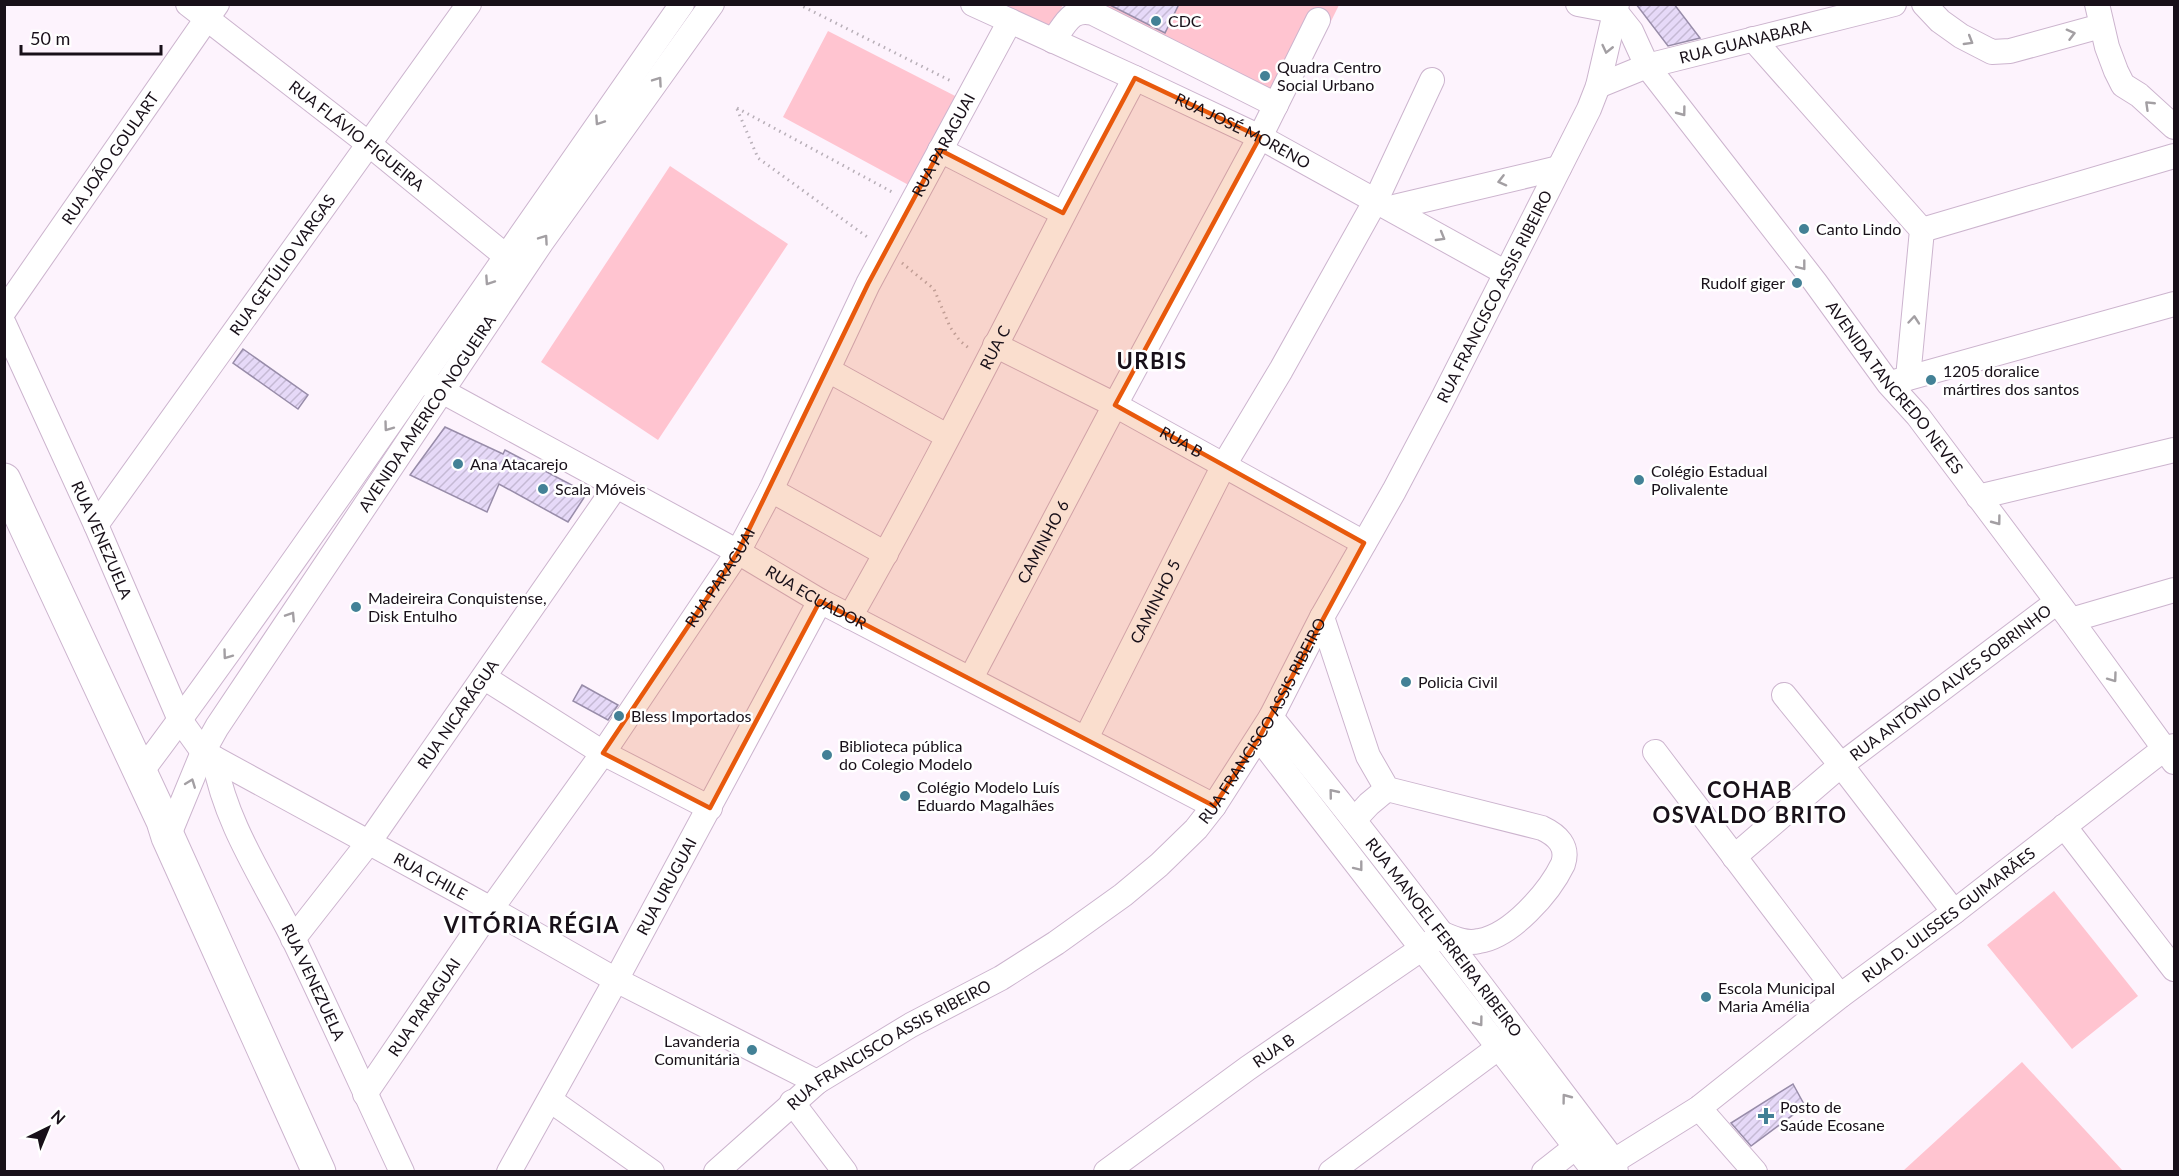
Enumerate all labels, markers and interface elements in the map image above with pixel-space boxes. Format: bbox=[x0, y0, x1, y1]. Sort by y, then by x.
place label: CDC bbox=[1168, 11, 1202, 30]
marker: CDC bbox=[1149, 14, 1163, 28]
street label: RUA GUANABARA bbox=[1677, 15, 1813, 67]
scale bar bbox=[21, 18, 160, 56]
text: 50 m bbox=[30, 27, 70, 49]
one-way arrow bbox=[2066, 28, 2076, 41]
one-way arrow bbox=[1963, 33, 1973, 45]
one-way arrow bbox=[1601, 44, 1614, 54]
place label: Quadra Centro Social Urbano bbox=[1277, 57, 1381, 94]
marker: Quadra Centro Social Urbano bbox=[1258, 69, 1272, 83]
street label: RUA FLÁVIO FIGUEIRA bbox=[286, 76, 429, 195]
one-way arrow bbox=[651, 76, 662, 87]
street label: RUA JOÃO GOULART bbox=[57, 88, 162, 228]
street label: RUA JOSÉ MORENO bbox=[1172, 88, 1314, 172]
street label: RUA PARAGUAI bbox=[907, 90, 978, 200]
one-way arrow bbox=[2146, 101, 2156, 112]
one-way arrow bbox=[1675, 106, 1686, 117]
one-way arrow bbox=[596, 114, 607, 125]
one-way arrow bbox=[1498, 174, 1508, 187]
street label: RUA FRANCISCO ASSIS RIBEIRO bbox=[1432, 187, 1556, 406]
street label: RUA GETÚLIO VARGAS bbox=[225, 190, 339, 339]
place label: Canto Lindo bbox=[1816, 219, 1901, 238]
marker: Canto Lindo bbox=[1797, 222, 1811, 236]
one-way arrow bbox=[1435, 230, 1445, 242]
one-way arrow bbox=[537, 235, 548, 246]
one-way arrow bbox=[1795, 259, 1806, 270]
place label: Rudolf giger bbox=[1701, 273, 1785, 292]
one-way arrow bbox=[485, 275, 496, 286]
marker: Rudolf giger bbox=[1790, 276, 1804, 290]
street label: AVENIDA TANCREDO NEVES bbox=[1823, 297, 1968, 477]
street label: AVENIDA AMERICO NOGUEIRA bbox=[354, 311, 499, 515]
one-way arrow bbox=[1907, 316, 1920, 325]
street label: RUA C bbox=[975, 322, 1014, 372]
district label: URBIS bbox=[1116, 347, 1188, 374]
place label: 1205 doralice mártires dos santos bbox=[1943, 361, 2079, 398]
marker: 1205 doralice mártires dos santos bbox=[1924, 373, 1938, 387]
one-way arrow bbox=[384, 421, 395, 432]
street label: RUA B bbox=[1157, 422, 1206, 461]
place label: Ana Atacarejo bbox=[470, 454, 568, 473]
marker: Ana Atacarejo bbox=[451, 457, 465, 471]
place label: Colégio Estadual Polivalente bbox=[1651, 461, 1768, 498]
marker: Colégio Estadual Polivalente bbox=[1632, 473, 1646, 487]
street label: RUA VENEZUELA bbox=[68, 478, 137, 601]
place label: Scala Móveis bbox=[555, 479, 646, 498]
marker: Scala Móveis bbox=[536, 482, 550, 496]
street label: CAMINHO 6 bbox=[1013, 497, 1072, 586]
one-way arrow bbox=[1989, 515, 2000, 526]
street label: RUA PARAGUAI bbox=[680, 524, 758, 630]
street label: CAMINHO 5 bbox=[1125, 556, 1184, 646]
street label: RUA ECUADOR bbox=[762, 561, 870, 633]
place label: Madeireira Conquistense, Disk Entulho bbox=[368, 588, 547, 625]
marker: Madeireira Conquistense, Disk Entulho bbox=[349, 600, 363, 614]
street label: RUA ANTÔNIO ALVES SOBRINHO bbox=[1845, 600, 2055, 764]
one-way arrow bbox=[284, 612, 295, 623]
street label: RUA FRANCISCO ASSIS RIBEIRO bbox=[1194, 614, 1329, 827]
one-way arrow bbox=[223, 649, 234, 660]
street label: RUA NICARÁGUA bbox=[413, 655, 502, 772]
one-way arrow bbox=[2106, 671, 2117, 682]
place label: Policia Civil bbox=[1418, 672, 1498, 691]
marker: Policia Civil bbox=[1399, 675, 1413, 689]
place label: Bless Importados bbox=[631, 706, 751, 725]
marker: Bless Importados bbox=[612, 709, 626, 723]
place label: Biblioteca pública do Colegio Modelo bbox=[839, 736, 972, 773]
marker: Biblioteca pública do Colegio Modelo bbox=[820, 748, 834, 762]
district label: COHAB OSVALDO BRITO bbox=[1652, 776, 1848, 828]
place label: Colégio Modelo Luís Eduardo Magalhães bbox=[917, 777, 1060, 814]
one-way arrow bbox=[184, 778, 196, 789]
marker: Colégio Modelo Luís Eduardo Magalhães bbox=[898, 789, 912, 803]
one-way arrow bbox=[1329, 789, 1340, 800]
street label: RUA URUGUAI bbox=[632, 834, 700, 938]
street label: RUA MANOEL FERREIRA RIBEIRO bbox=[1362, 834, 1527, 1040]
street label: RUA D. ULISSES GUIMARÃES bbox=[1858, 843, 2038, 986]
street label: RUA CHILE bbox=[391, 848, 471, 903]
one-way arrow bbox=[1352, 861, 1363, 872]
district label: VITÓRIA RÉGIA bbox=[443, 911, 620, 938]
street label: RUA VENEZUELA bbox=[278, 920, 350, 1043]
street label: RUA PARAGUAI bbox=[384, 954, 464, 1060]
street label: RUA FRANCISCO ASSIS RIBEIRO bbox=[783, 975, 994, 1113]
place label: Escola Municipal Maria Amélia bbox=[1718, 978, 1835, 1015]
marker: Escola Municipal Maria Amélia bbox=[1699, 990, 1713, 1004]
one-way arrow bbox=[1471, 1015, 1482, 1026]
street label: RUA B bbox=[1249, 1029, 1298, 1071]
place label: Lavanderia Comunitária bbox=[654, 1031, 740, 1068]
marker: Lavanderia Comunitária bbox=[745, 1043, 759, 1057]
one-way arrow bbox=[1562, 1094, 1573, 1105]
place label: Posto de Saúde Ecosane bbox=[1780, 1097, 1885, 1134]
north arrow bbox=[18, 1098, 78, 1158]
text: N bbox=[48, 1106, 70, 1128]
marker: Posto de Saúde Ecosane bbox=[1757, 1107, 1775, 1125]

